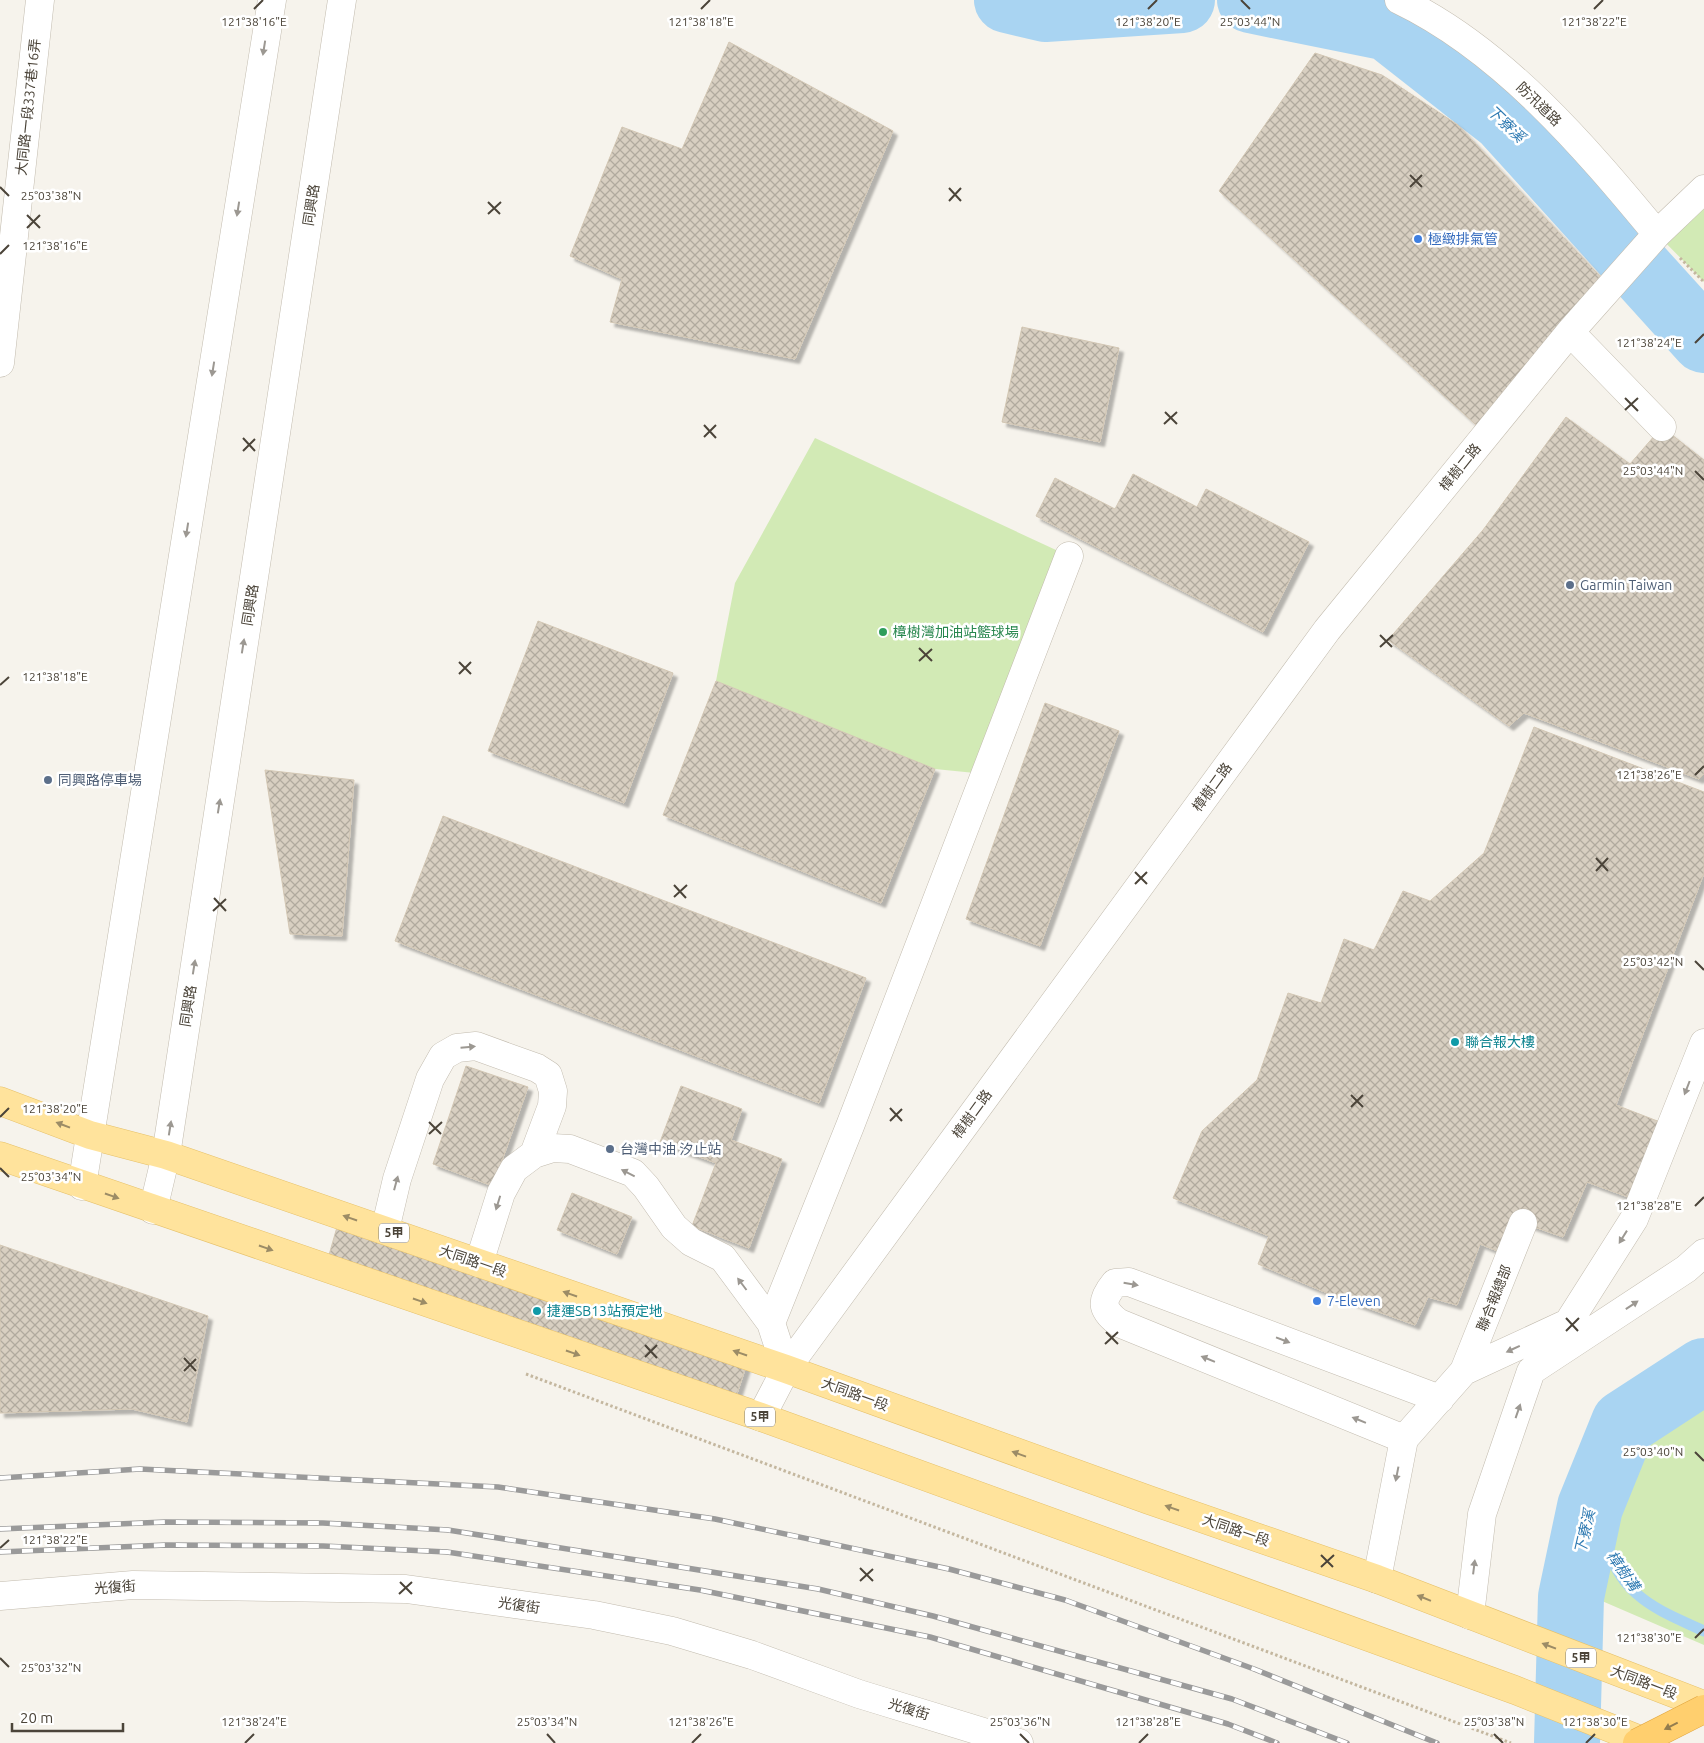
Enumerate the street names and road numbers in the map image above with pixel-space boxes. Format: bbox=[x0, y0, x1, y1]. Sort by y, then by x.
street label: 大同路一段337巷16弄 bbox=[13, 38, 43, 176]
street label: 防汛道路 bbox=[1513, 79, 1565, 129]
street label: 同興路 bbox=[300, 183, 322, 227]
street label: 樟樹二路 bbox=[1436, 440, 1484, 494]
street label: 同興路 bbox=[239, 583, 261, 627]
street label: 樟樹二路 bbox=[1189, 760, 1235, 814]
street label: 同興路 bbox=[177, 984, 199, 1028]
street label: 樟樹二路 bbox=[949, 1087, 995, 1141]
road number: 5甲 bbox=[379, 1224, 409, 1242]
street label: 大同路一段 bbox=[437, 1242, 509, 1280]
street label: 聯合報總部 bbox=[1473, 1263, 1515, 1333]
street label: 大同路一段 bbox=[819, 1375, 891, 1413]
road number: 5甲 bbox=[745, 1408, 775, 1426]
street label: 大同路一段 bbox=[1200, 1511, 1272, 1549]
street label: 光復街 bbox=[93, 1578, 137, 1596]
street label: 光復街 bbox=[497, 1594, 541, 1616]
road number: 5甲 bbox=[1566, 1649, 1596, 1668]
street label: 大同路一段 bbox=[1608, 1662, 1680, 1702]
street label: 光復街 bbox=[887, 1695, 931, 1723]

